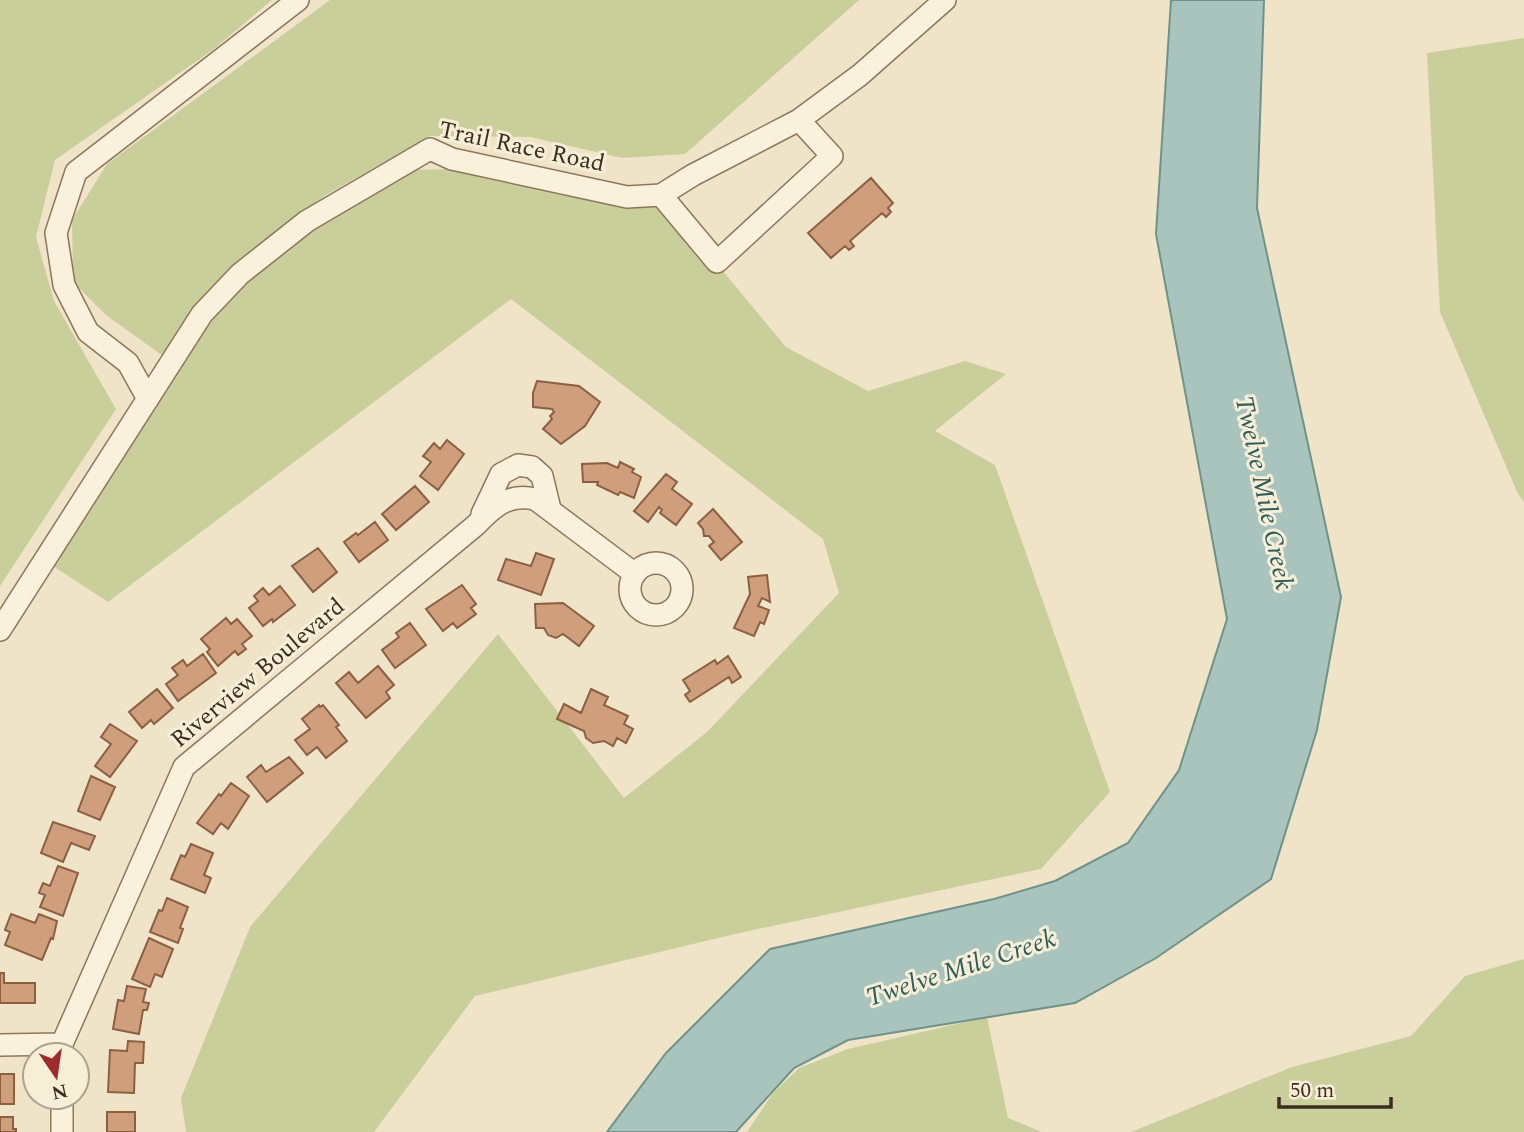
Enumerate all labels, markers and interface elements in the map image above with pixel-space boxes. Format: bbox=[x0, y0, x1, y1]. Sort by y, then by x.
street label: Trail Race Road bbox=[436, 112, 608, 182]
water label: Twelve Mile Creek bbox=[1224, 392, 1304, 594]
street label: Riverview Boulevard bbox=[163, 589, 353, 757]
water label: Twelve Mile Creek bbox=[861, 918, 1061, 1018]
north arrow bbox=[21, 1041, 91, 1111]
scale bar bbox=[1279, 1066, 1391, 1110]
text: N bbox=[49, 1075, 70, 1107]
text: 50 m bbox=[1290, 1075, 1334, 1107]

